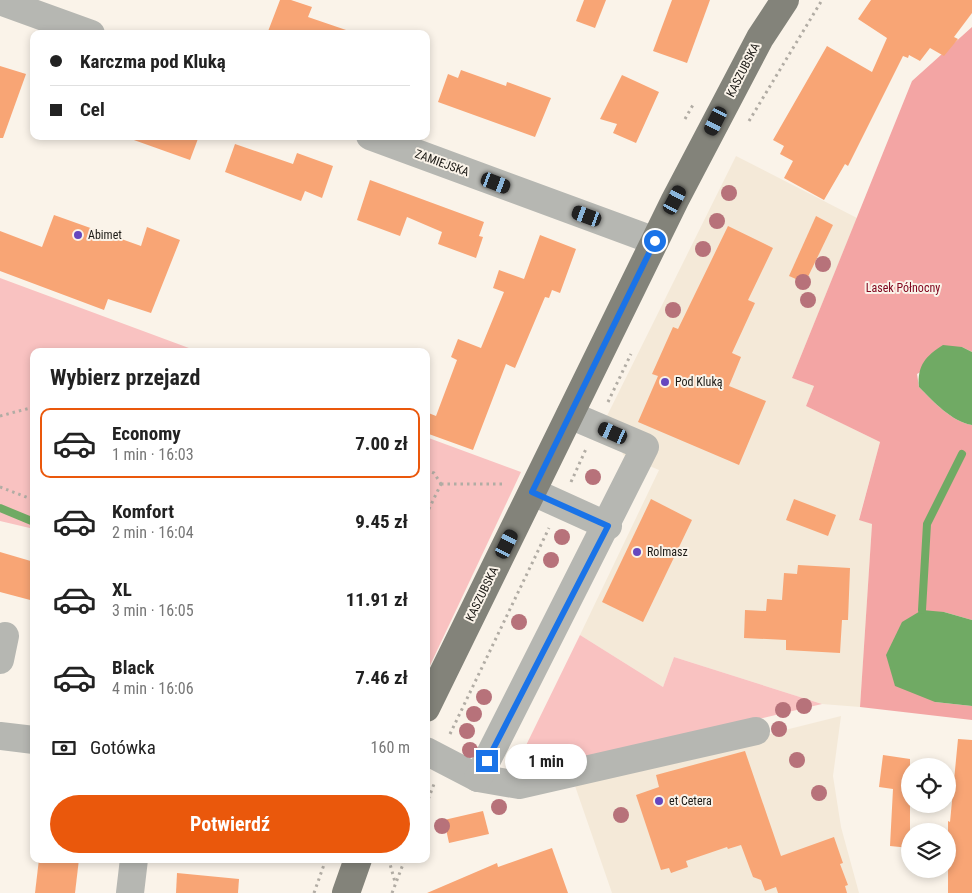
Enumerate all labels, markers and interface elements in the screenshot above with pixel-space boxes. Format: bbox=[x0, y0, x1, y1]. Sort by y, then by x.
street label: KASZUBSKA bbox=[723, 40, 763, 99]
text: Karczma pod Kluką bbox=[80, 50, 226, 73]
text: Cel bbox=[80, 98, 105, 121]
car bbox=[702, 104, 729, 138]
street label: ZAMIEJSKA bbox=[413, 147, 471, 179]
car bbox=[479, 171, 512, 195]
car bbox=[661, 183, 688, 217]
car bbox=[570, 204, 603, 228]
place label: Abimet bbox=[88, 228, 122, 242]
marker: Abimet bbox=[72, 229, 84, 241]
route start bbox=[644, 230, 666, 252]
park label: Lasek Północny bbox=[866, 281, 940, 295]
text: Wybierz przejazd bbox=[50, 365, 200, 390]
place label: Pod Kluką bbox=[675, 375, 723, 389]
marker: Pod Kluką bbox=[659, 376, 671, 388]
car bbox=[596, 420, 629, 446]
icon: car bbox=[52, 421, 97, 466]
text: Economy bbox=[112, 422, 181, 445]
text: 7.00 zł bbox=[355, 432, 408, 455]
text: 1 min · 16:03 bbox=[112, 445, 194, 464]
icon: car bbox=[52, 499, 97, 544]
text: Komfort bbox=[112, 500, 174, 523]
text: 9.45 zł bbox=[355, 510, 408, 533]
text: 2 min · 16:04 bbox=[112, 523, 194, 542]
car bbox=[493, 527, 520, 561]
place label: Rolmasz bbox=[647, 545, 688, 559]
marker: Rolmasz bbox=[631, 546, 643, 558]
street label: KASZUBSKA bbox=[463, 564, 501, 624]
icon: car bbox=[52, 577, 97, 622]
text: XL bbox=[112, 578, 132, 601]
text: 11.91 zł bbox=[346, 588, 408, 611]
text: 3 min · 16:05 bbox=[112, 601, 194, 620]
icon: car bbox=[52, 655, 97, 700]
text: Black bbox=[112, 656, 154, 679]
text: 7.46 zł bbox=[355, 666, 408, 689]
text: 4 min · 16:06 bbox=[112, 679, 194, 698]
icon: cash bbox=[50, 734, 78, 762]
text: Gotówka bbox=[90, 736, 156, 759]
text: 160 m bbox=[371, 738, 410, 757]
callout: 1 min bbox=[504, 744, 587, 778]
route end bbox=[476, 750, 498, 772]
text: 1 min bbox=[528, 752, 564, 771]
map controls bbox=[901, 758, 956, 878]
button: locate bbox=[901, 758, 956, 813]
place label: et Cetera bbox=[669, 794, 712, 808]
button: Potwierdź bbox=[50, 795, 410, 853]
marker: et Cetera bbox=[653, 795, 665, 807]
button: layers bbox=[901, 823, 956, 878]

